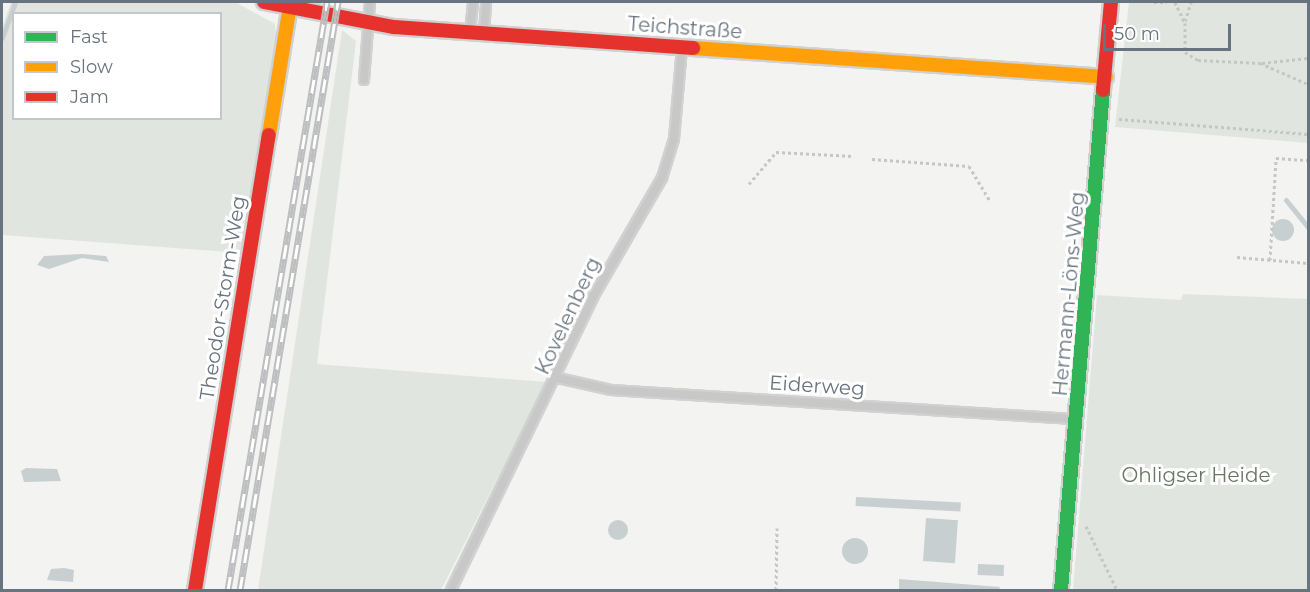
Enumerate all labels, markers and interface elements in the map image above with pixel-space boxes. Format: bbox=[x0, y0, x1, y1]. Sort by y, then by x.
legend bbox=[12, 12, 222, 120]
street label: Teichstraße bbox=[627, 12, 743, 44]
scale bar bbox=[1106, 12, 1234, 50]
text: 50 m bbox=[1114, 23, 1160, 45]
text: Fast bbox=[70, 26, 108, 48]
text: Slow bbox=[70, 56, 113, 78]
text: Jam bbox=[70, 86, 109, 108]
street label: Hermann-Löns-Weg bbox=[1048, 191, 1090, 397]
street label: Theodor-Storm-Weg bbox=[195, 194, 251, 402]
street label: Kovelenberg bbox=[530, 254, 606, 378]
street label: Eiderweg bbox=[768, 371, 866, 401]
park label: Ohligser Heide bbox=[1121, 463, 1271, 487]

